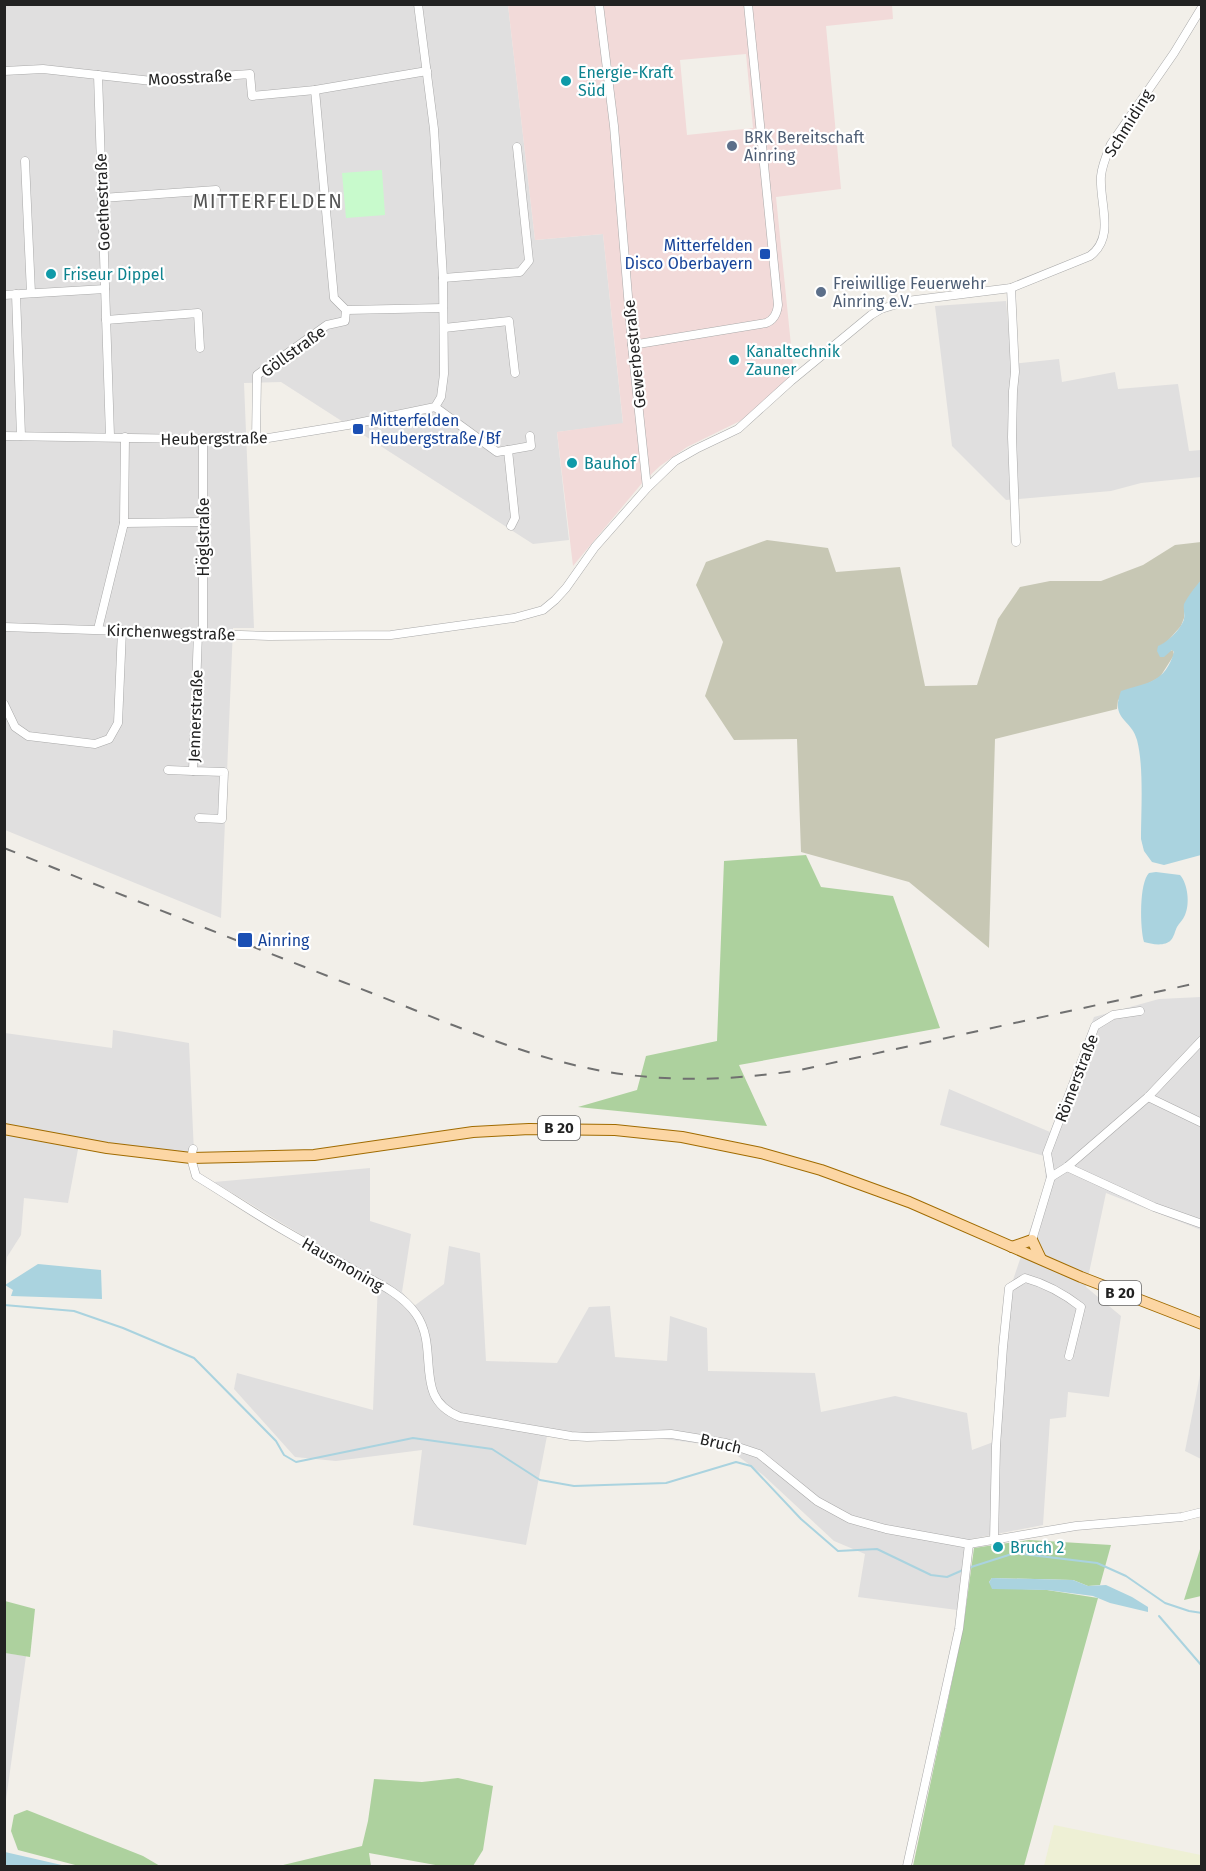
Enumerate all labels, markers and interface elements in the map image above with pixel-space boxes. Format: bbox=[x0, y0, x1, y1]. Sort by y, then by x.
place label: Energie-Kraft Süd bbox=[578, 63, 674, 100]
street label: Moosstraße bbox=[147, 66, 233, 89]
marker: Energie-Kraft Süd bbox=[559, 74, 573, 88]
street label: Schmiding bbox=[1100, 86, 1157, 160]
place label: BRK Bereitschaft Ainring bbox=[744, 128, 865, 165]
marker: BRK Bereitschaft Ainring bbox=[725, 139, 739, 153]
street label: Goethestraße bbox=[91, 153, 114, 251]
district label: MITTERFELDEN bbox=[193, 189, 343, 213]
place label: Mitterfelden Disco Oberbayern bbox=[624, 236, 753, 273]
marker: Mitterfelden Disco Oberbayern bbox=[758, 247, 772, 261]
place label: Friseur Dippel bbox=[63, 265, 164, 284]
marker: Friseur Dippel bbox=[44, 267, 58, 281]
place label: Freiwillige Feuerwehr Ainring e.V. bbox=[833, 274, 987, 311]
marker: Freiwillige Feuerwehr Ainring e.V. bbox=[814, 285, 828, 299]
street label: Gewerbestraße bbox=[619, 299, 650, 409]
street label: Göllstraße bbox=[258, 322, 329, 381]
place label: Kanaltechnik Zauner bbox=[746, 342, 841, 379]
marker: Kanaltechnik Zauner bbox=[727, 353, 741, 367]
place label: Mitterfelden Heubergstraße/Bf bbox=[370, 411, 502, 448]
marker: Mitterfelden Heubergstraße/Bf bbox=[351, 422, 365, 436]
street label: Heubergstraße bbox=[160, 428, 268, 449]
place label: Bauhof bbox=[584, 454, 637, 473]
marker: Bauhof bbox=[565, 456, 579, 470]
street label: Höglstraße bbox=[194, 497, 213, 577]
street label: Kirchenwegstraße bbox=[106, 621, 236, 644]
street label: Jennerstraße bbox=[184, 669, 207, 763]
marker: Ainring bbox=[236, 931, 254, 949]
place label: Ainring bbox=[258, 931, 310, 950]
street label: Römerstraße bbox=[1051, 1031, 1102, 1125]
road number: B 20 bbox=[538, 1116, 580, 1140]
street label: Hausmoning bbox=[299, 1233, 387, 1296]
road number: B 20 bbox=[1099, 1281, 1141, 1305]
street label: Bruch bbox=[698, 1429, 744, 1457]
place label: Bruch 2 bbox=[1010, 1538, 1064, 1557]
marker: Bruch 2 bbox=[991, 1540, 1005, 1554]

